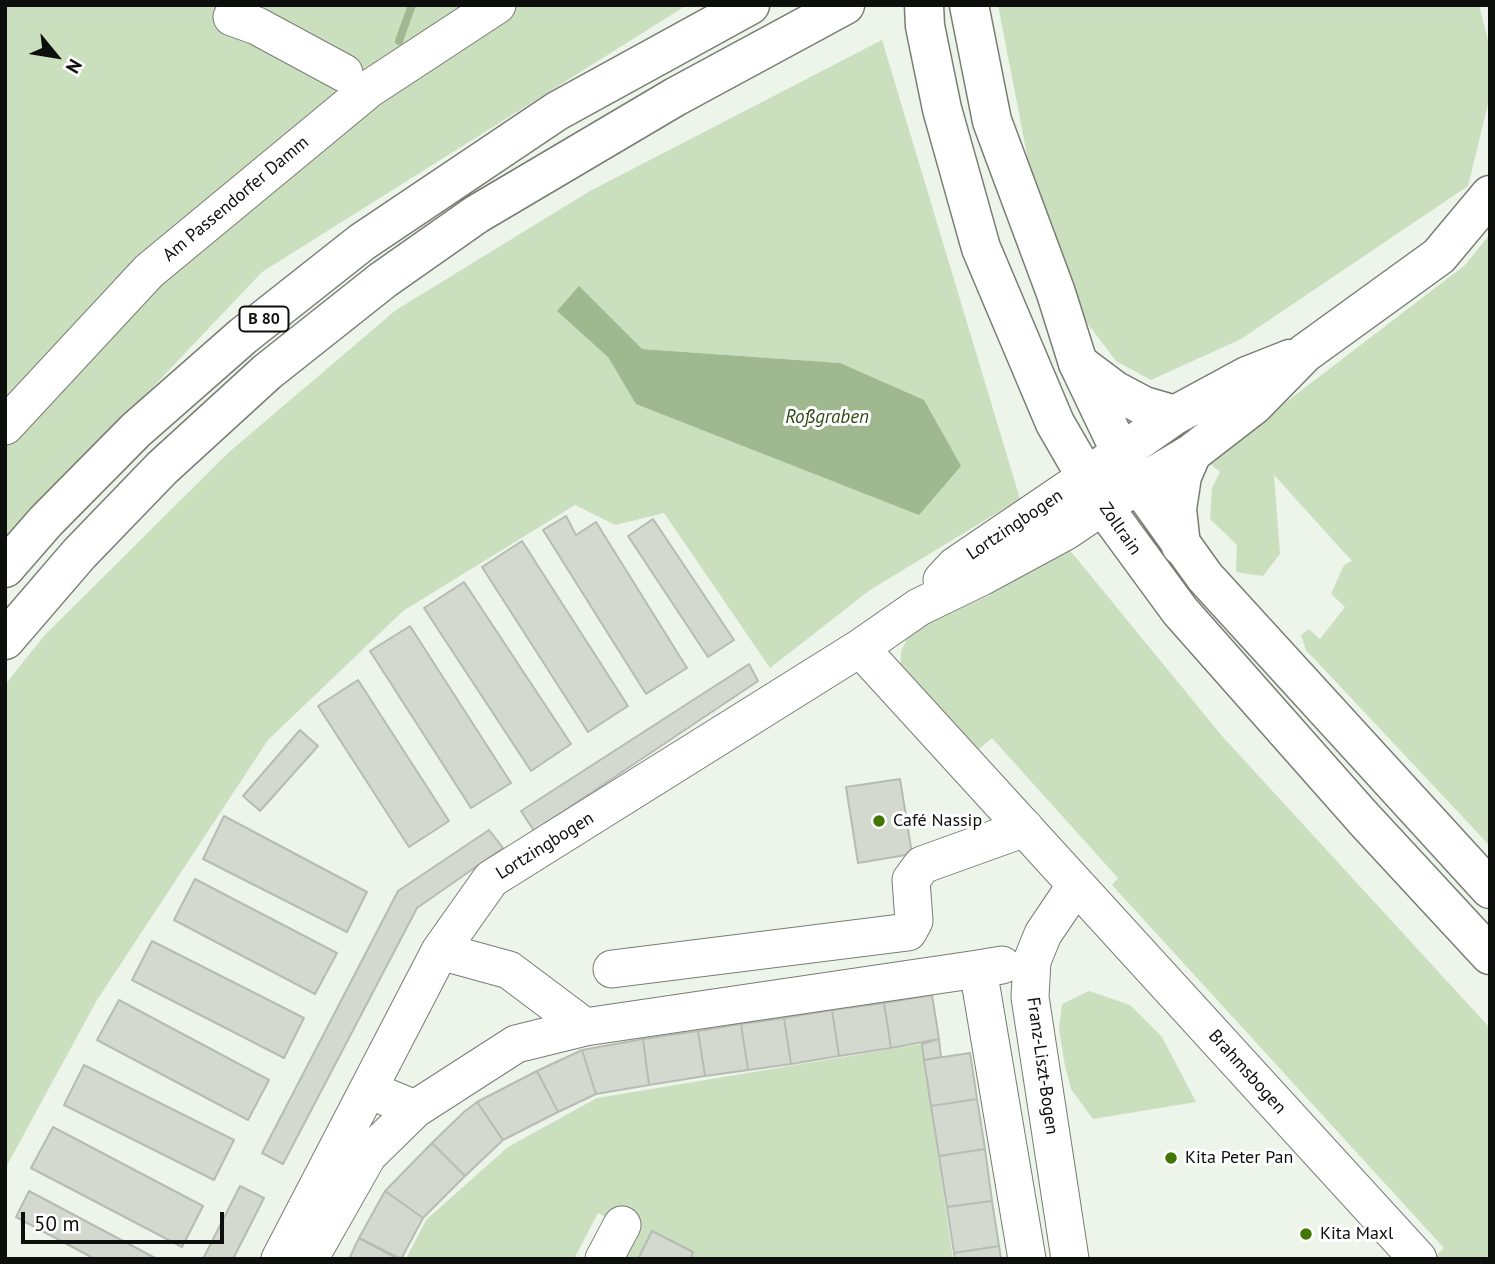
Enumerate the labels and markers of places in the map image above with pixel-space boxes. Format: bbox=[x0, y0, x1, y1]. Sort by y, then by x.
place label: Café Nassip bbox=[893, 810, 982, 832]
marker: Café Nassip bbox=[871, 813, 887, 829]
place label: Kita Peter Pan bbox=[1185, 1147, 1293, 1169]
marker: Kita Peter Pan bbox=[1163, 1150, 1179, 1166]
place label: Kita Maxl bbox=[1320, 1223, 1393, 1245]
marker: Kita Maxl bbox=[1298, 1226, 1314, 1242]

